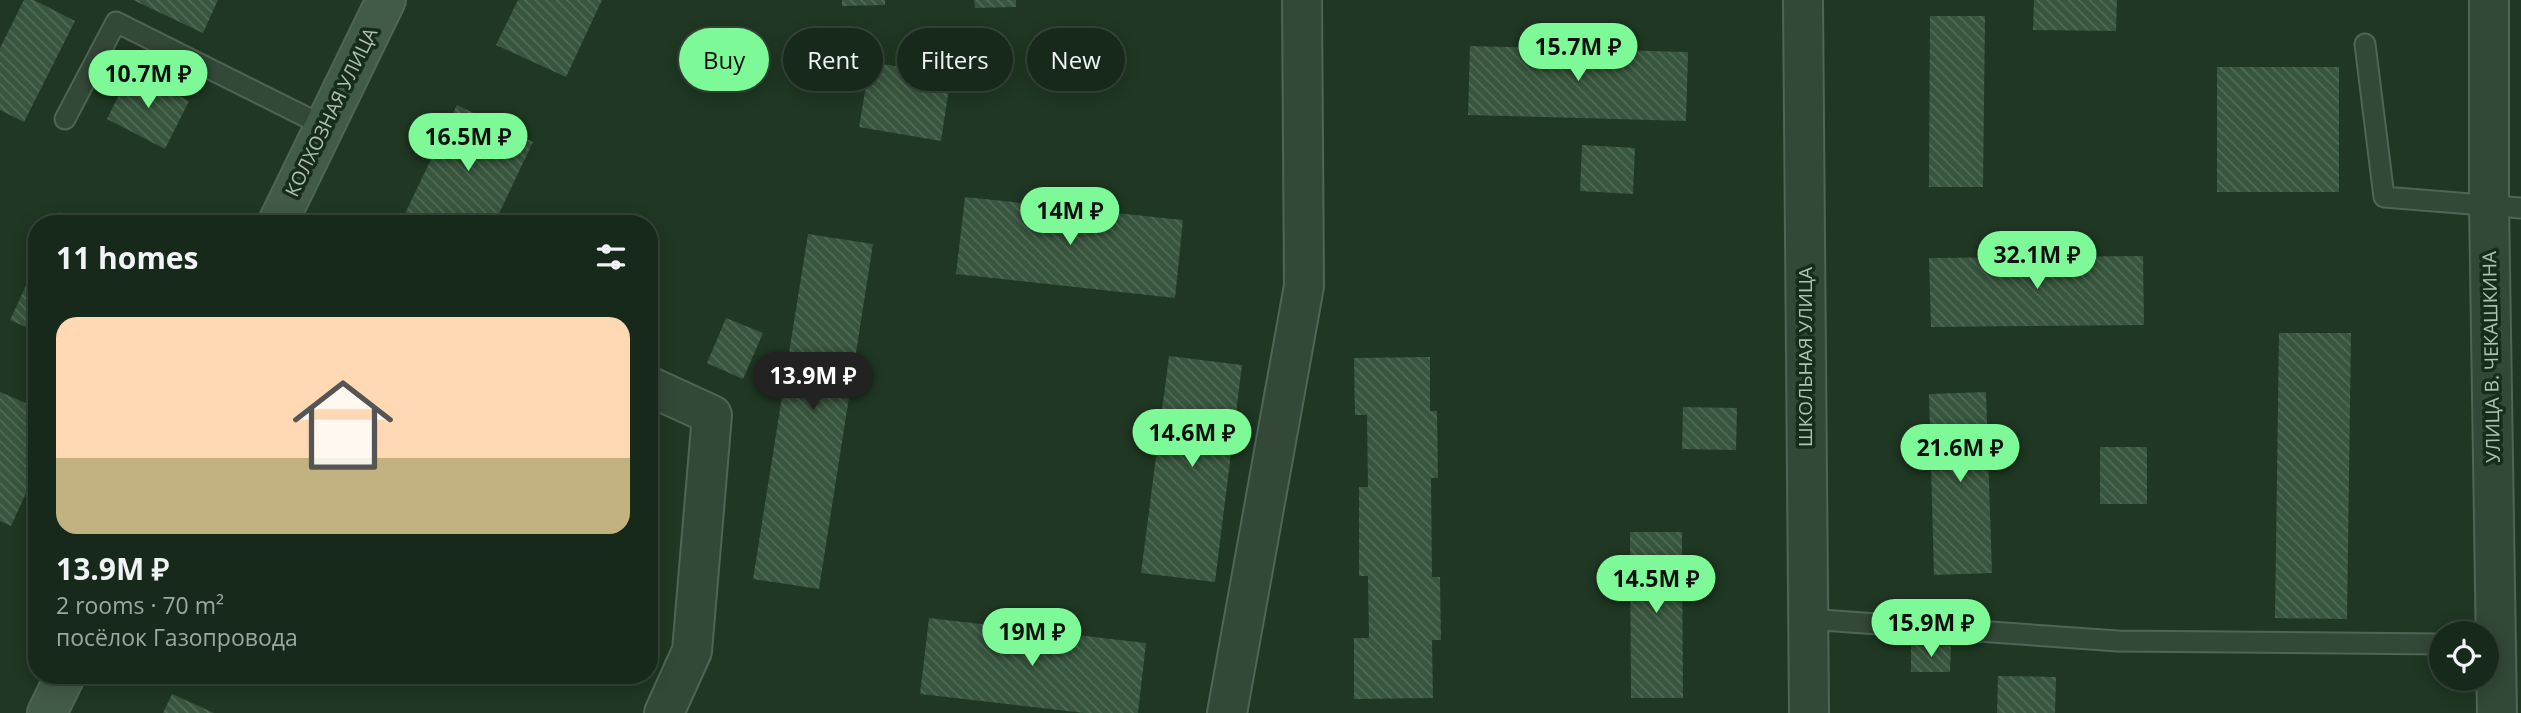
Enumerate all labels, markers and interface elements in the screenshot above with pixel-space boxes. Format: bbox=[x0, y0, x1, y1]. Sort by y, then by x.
street label: КОЛХОЗНАЯ УЛИЦА bbox=[279, 23, 383, 201]
pin: 15.7M ₽ bbox=[1513, 24, 1643, 83]
chip: Buy bbox=[679, 28, 769, 91]
chip: Rent bbox=[783, 28, 883, 91]
chip: Filters bbox=[897, 28, 1013, 91]
chip: New bbox=[1027, 28, 1125, 91]
text: 15.7M ₽ bbox=[1534, 30, 1622, 62]
pin: 10.7M ₽ bbox=[83, 50, 213, 110]
text: 10.7M ₽ bbox=[104, 57, 192, 89]
pin: 16.5M ₽ bbox=[403, 114, 533, 173]
text: 16.5M ₽ bbox=[424, 120, 512, 152]
pin: 14M ₽ bbox=[1021, 188, 1119, 247]
text: 14M ₽ bbox=[1036, 194, 1104, 226]
pin: 32.1M ₽ bbox=[1972, 232, 2102, 291]
text: 11 homes bbox=[56, 237, 199, 278]
icon: filters bbox=[592, 238, 630, 276]
text: 32.1M ₽ bbox=[1993, 238, 2081, 270]
street label: УЛИЦА В. ЧЕКАШКИНА bbox=[2476, 251, 2506, 463]
street label: ШКОЛЬНАЯ УЛИЦА bbox=[1792, 267, 1818, 447]
pin: 13.9M ₽ bbox=[748, 352, 878, 412]
text: 13.9M ₽ bbox=[769, 359, 857, 391]
icon: home bbox=[280, 362, 406, 488]
pin: 14.6M ₽ bbox=[1127, 410, 1257, 469]
text: 14.6M ₽ bbox=[1148, 416, 1236, 448]
pin: 21.6M ₽ bbox=[1895, 424, 2025, 484]
text: 21.6M ₽ bbox=[1916, 431, 2004, 463]
text: 13.9M ₽ bbox=[56, 548, 170, 589]
pin: 14.5M ₽ bbox=[1591, 556, 1721, 615]
text: 14.5M ₽ bbox=[1612, 562, 1700, 594]
text: 2 rooms · 70 m² bbox=[56, 589, 224, 621]
pin: 15.9M ₽ bbox=[1866, 600, 1996, 659]
text: 15.9M ₽ bbox=[1887, 606, 1975, 638]
pin: 19M ₽ bbox=[983, 608, 1081, 668]
text: 19M ₽ bbox=[998, 615, 1066, 647]
text: посёлок Газопровода bbox=[56, 621, 298, 653]
map controls bbox=[2429, 621, 2499, 691]
button: locate bbox=[2429, 621, 2499, 691]

